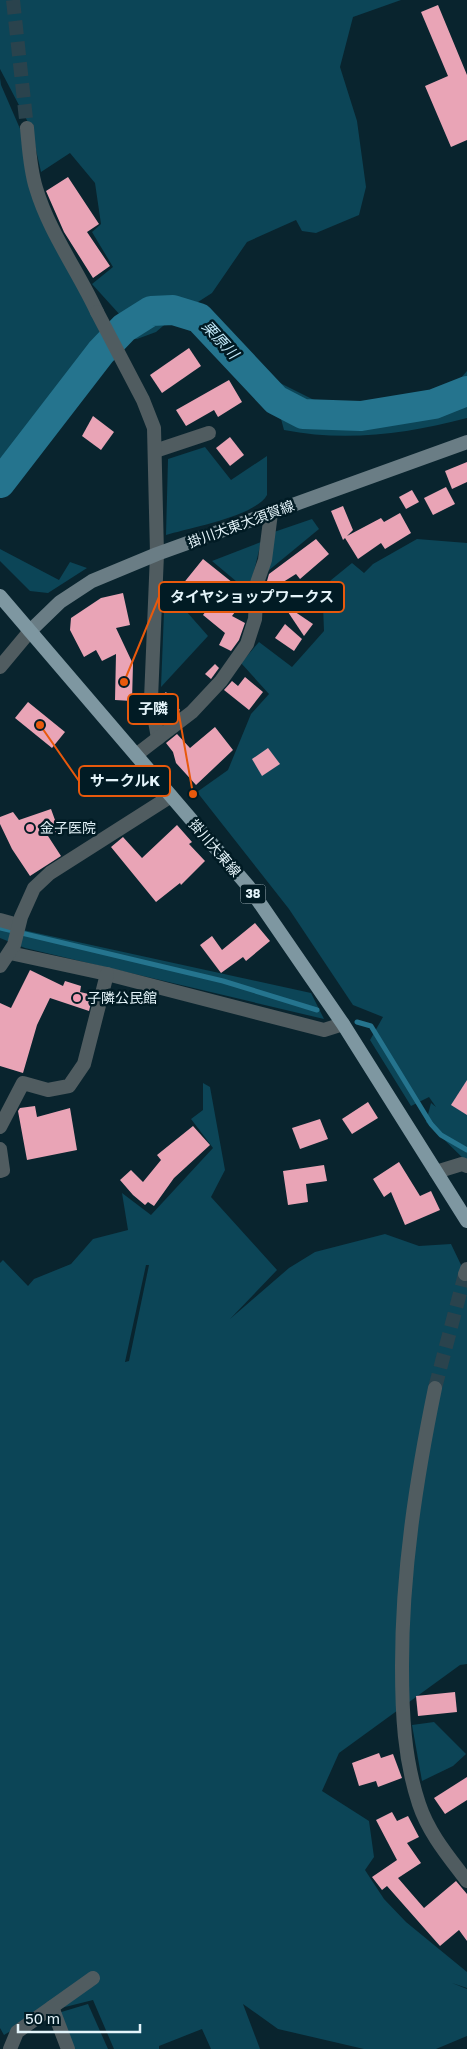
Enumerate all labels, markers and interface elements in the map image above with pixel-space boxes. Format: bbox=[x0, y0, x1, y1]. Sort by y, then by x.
water label: 栗原川 bbox=[199, 317, 244, 363]
street label: 掛川大東大須賀線 bbox=[185, 496, 296, 551]
callout: タイヤショップワークス bbox=[159, 582, 344, 612]
text: タイヤショップワークス bbox=[170, 587, 334, 605]
callout: 子隣 bbox=[128, 694, 178, 724]
text: 子隣 bbox=[138, 699, 168, 717]
callout: サークルK bbox=[79, 766, 170, 796]
text: サークルK bbox=[90, 771, 160, 789]
street label: 掛川大東線 bbox=[186, 816, 245, 880]
place label: 金子医院 bbox=[40, 819, 96, 836]
marker: 金子医院 bbox=[24, 822, 36, 834]
road number: 38 bbox=[240, 884, 266, 904]
place label: 子隣公民館 bbox=[87, 989, 157, 1006]
marker: 子隣公民館 bbox=[71, 992, 83, 1004]
scale bar bbox=[18, 2002, 140, 2034]
text: 50 m bbox=[25, 2009, 60, 2027]

